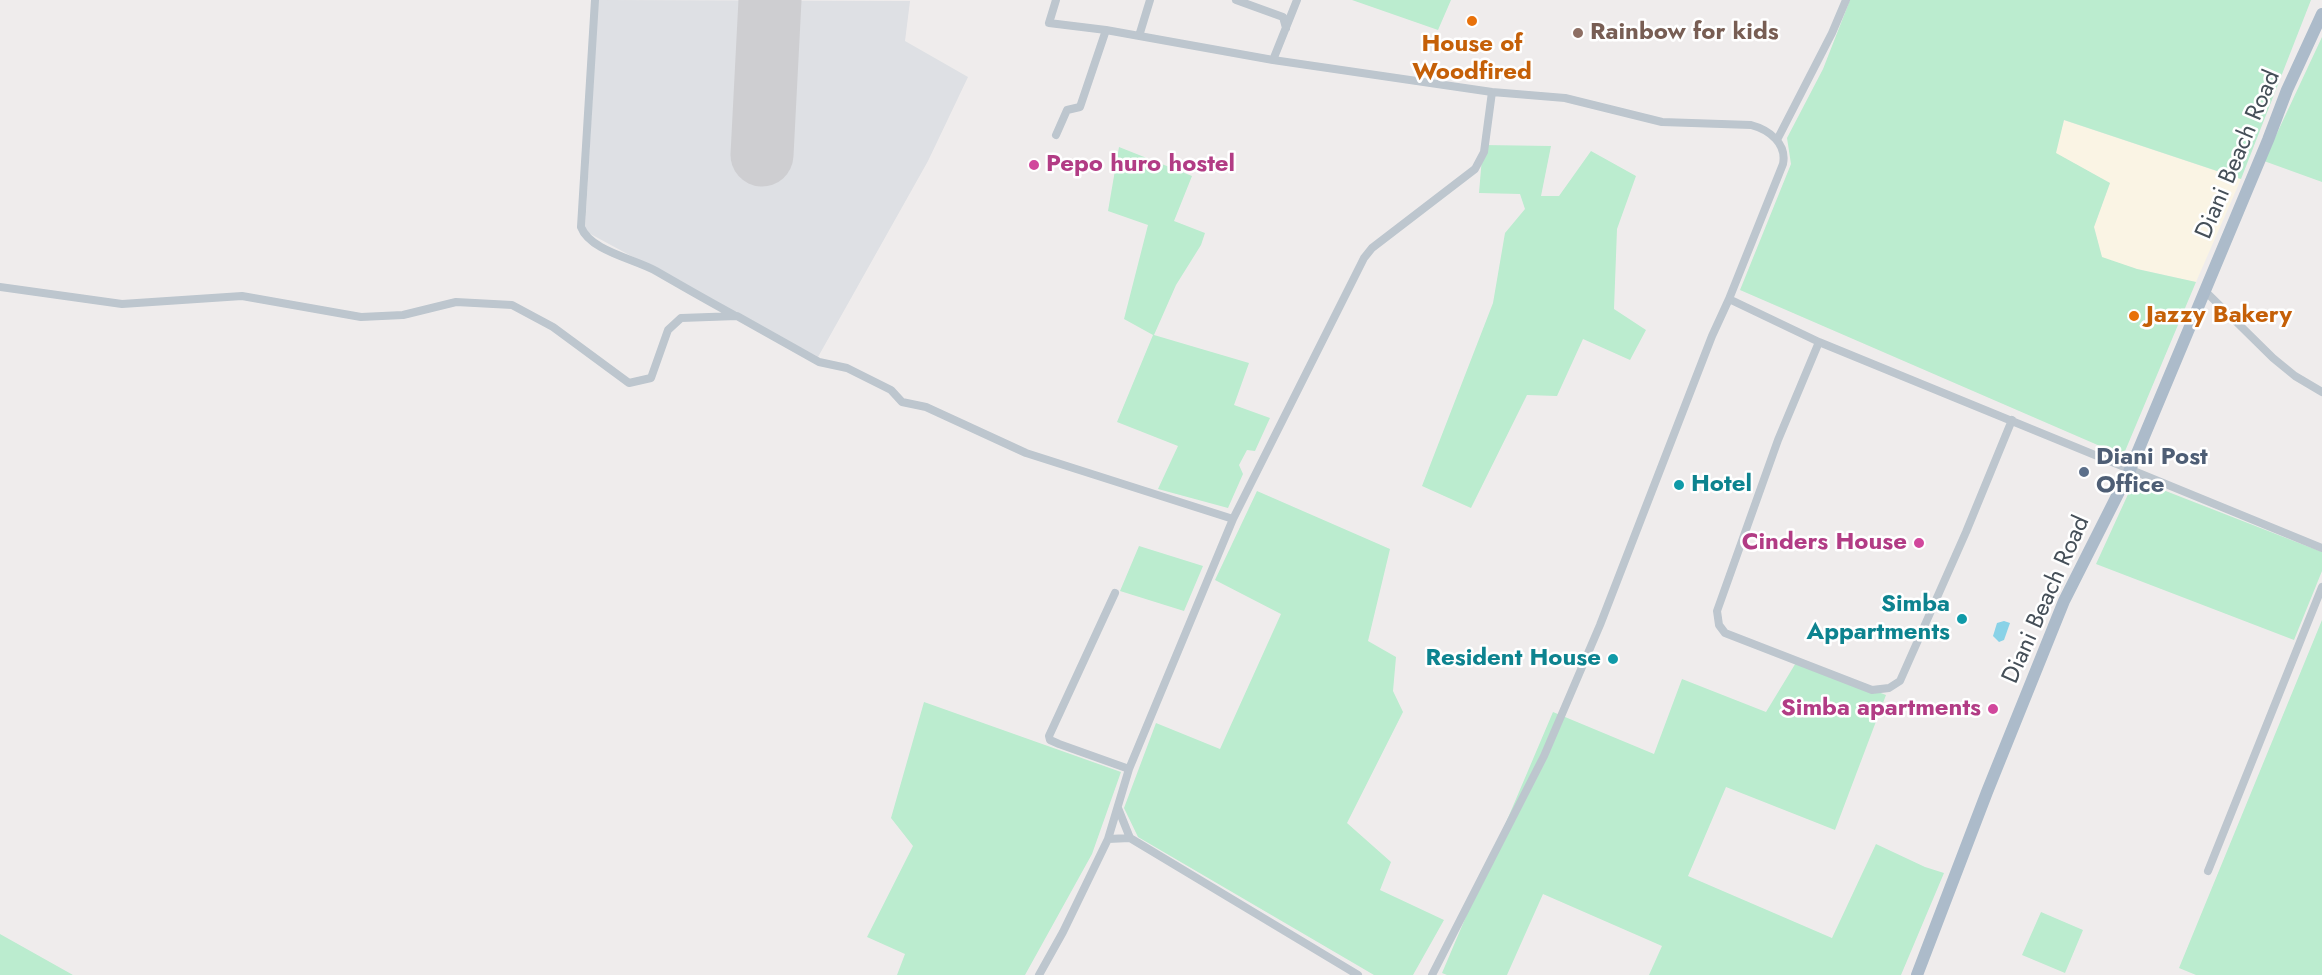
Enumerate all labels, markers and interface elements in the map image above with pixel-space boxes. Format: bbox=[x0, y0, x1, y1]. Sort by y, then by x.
marker: House of Woodfired bbox=[1465, 14, 1479, 28]
place label: Rainbow for kids bbox=[1590, 19, 1779, 47]
marker: Rainbow for kids bbox=[1571, 26, 1585, 40]
place label: House of Woodfired bbox=[1412, 31, 1532, 87]
street label: Diani Beach Road bbox=[2190, 66, 2288, 244]
place label: Pepo huro hostel bbox=[1046, 151, 1235, 179]
marker: Pepo huro hostel bbox=[1027, 158, 1041, 172]
place label: Jazzy Bakery bbox=[2146, 302, 2292, 330]
marker: Jazzy Bakery bbox=[2127, 309, 2141, 323]
place label: Diani Post Office bbox=[2096, 444, 2208, 500]
marker: Diani Post Office bbox=[2077, 465, 2091, 479]
place label: Hotel bbox=[1691, 471, 1752, 499]
marker: Hotel bbox=[1672, 478, 1686, 492]
street label: Diani Beach Road bbox=[1997, 512, 2097, 688]
place label: Cinders House bbox=[1742, 529, 1907, 557]
marker: Cinders House bbox=[1912, 536, 1926, 550]
place label: Simba Appartments bbox=[1807, 591, 1950, 647]
marker: Simba Appartments bbox=[1955, 612, 1969, 626]
place label: Resident House bbox=[1425, 645, 1601, 673]
marker: Resident House bbox=[1606, 652, 1620, 666]
place label: Simba apartments bbox=[1781, 695, 1981, 723]
marker: Simba apartments bbox=[1986, 702, 2000, 716]

